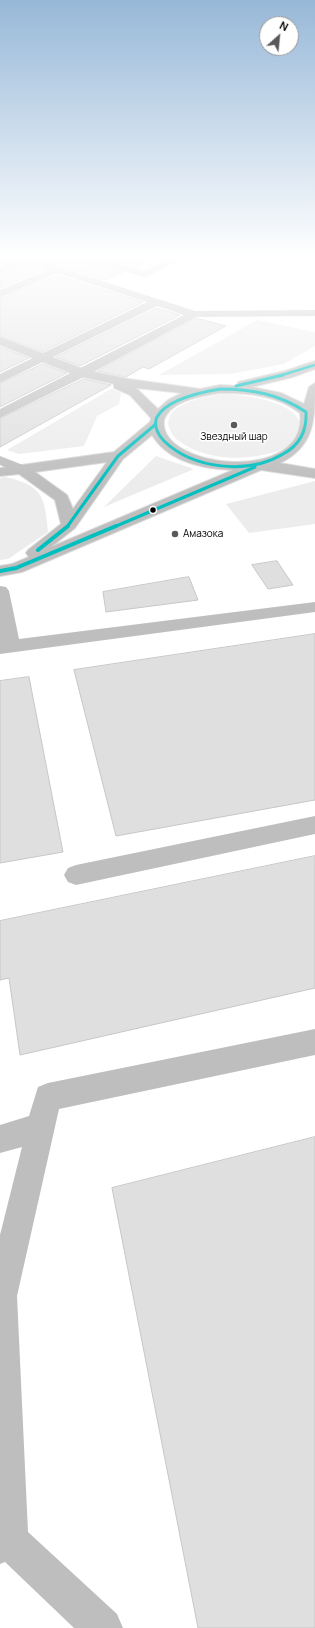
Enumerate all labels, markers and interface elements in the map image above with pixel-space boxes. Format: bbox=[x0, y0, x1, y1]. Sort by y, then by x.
north arrow bbox=[259, 16, 299, 56]
text: N bbox=[277, 17, 291, 34]
marker: Звездный шар bbox=[229, 420, 239, 430]
place label: Звездный шар bbox=[200, 431, 268, 443]
unlabelled marker bbox=[148, 505, 158, 515]
place label: Амазока bbox=[183, 528, 223, 540]
marker: Амазока bbox=[170, 529, 180, 539]

